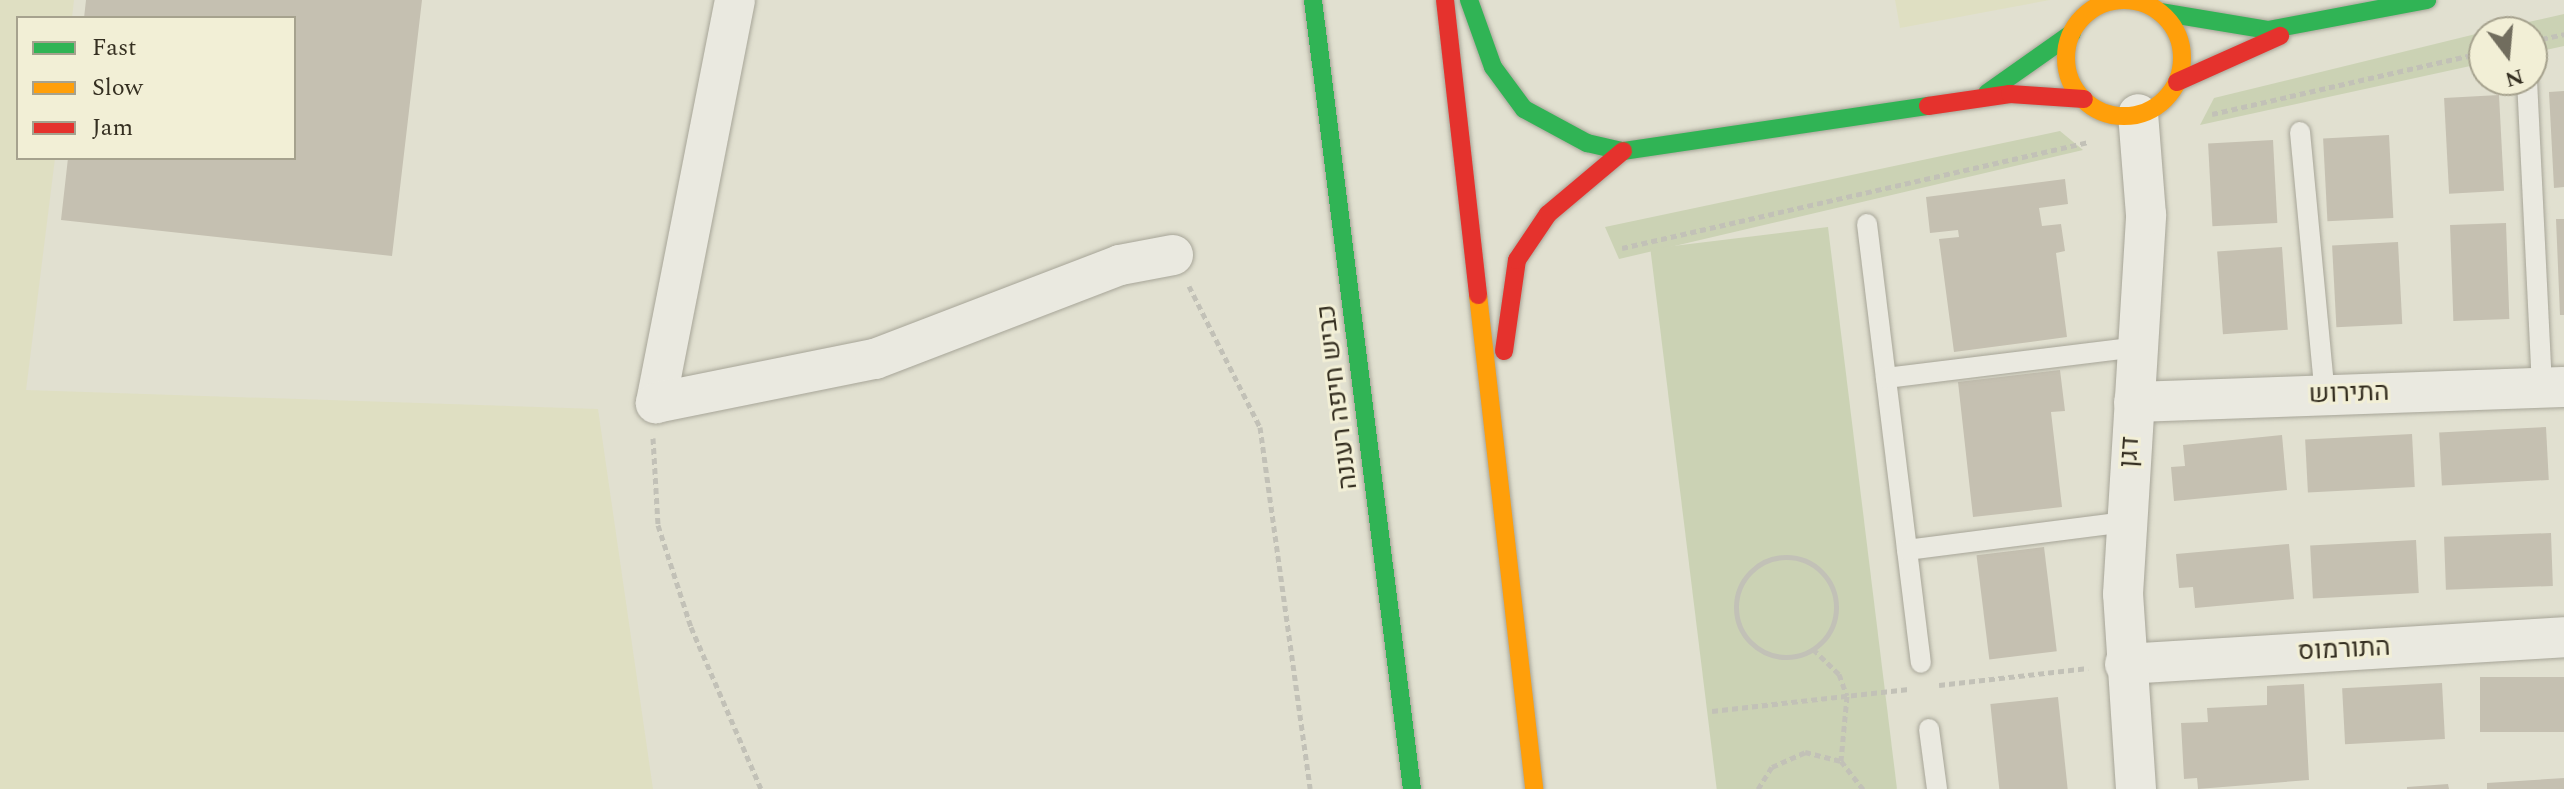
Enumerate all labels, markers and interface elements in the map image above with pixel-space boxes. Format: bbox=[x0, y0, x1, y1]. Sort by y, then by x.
legend bbox=[16, 16, 296, 160]
north arrow bbox=[2468, 16, 2548, 96]
text: Fast bbox=[92, 30, 137, 66]
text: N bbox=[2501, 59, 2527, 96]
text: Slow bbox=[92, 70, 143, 106]
text: Jam bbox=[92, 110, 133, 146]
street label: כביש חיפה רעננה bbox=[1311, 303, 1365, 491]
street label: התירוש bbox=[2308, 377, 2390, 411]
street label: דגן bbox=[2113, 435, 2147, 469]
street label: התורמוס bbox=[2297, 632, 2391, 668]

